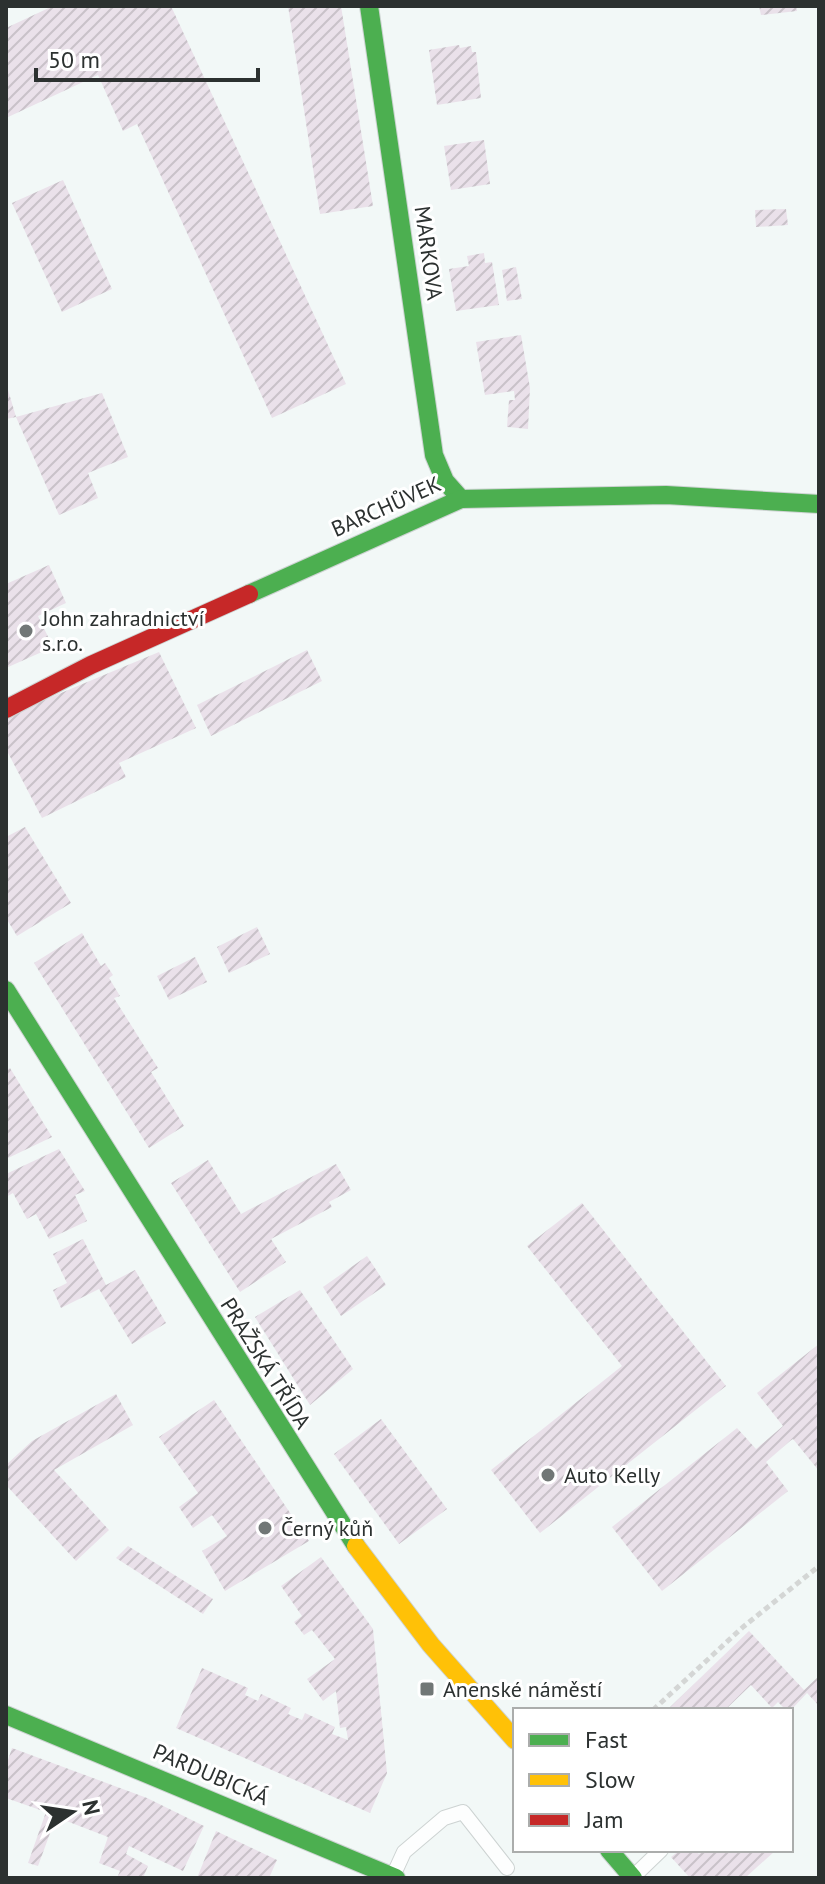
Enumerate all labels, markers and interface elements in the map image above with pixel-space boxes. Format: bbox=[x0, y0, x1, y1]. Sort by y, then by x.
scale bar bbox=[36, 32, 258, 82]
text: 50 m bbox=[48, 44, 100, 75]
street label: MARKOVA bbox=[409, 204, 449, 302]
street label: BARCHŮVEK bbox=[327, 469, 445, 543]
place label: John zahradnictví s.r.o. bbox=[41, 604, 204, 657]
marker: John zahradnictví s.r.o. bbox=[17, 622, 35, 640]
street label: PRAŽSKÁ TŘÍDA bbox=[215, 1292, 318, 1434]
place label: Auto Kelly bbox=[564, 1461, 661, 1489]
marker: Auto Kelly bbox=[539, 1466, 557, 1484]
place label: Černý kůň bbox=[281, 1514, 373, 1542]
marker: Černý kůň bbox=[256, 1519, 274, 1537]
place label: Anenské náměstí bbox=[443, 1675, 602, 1703]
marker: Anenské náměstí bbox=[418, 1680, 436, 1698]
legend bbox=[513, 1708, 793, 1852]
text: Fast bbox=[585, 1724, 628, 1755]
street label: PARDUBICKÁ bbox=[149, 1737, 273, 1811]
text: Slow bbox=[585, 1764, 635, 1795]
north arrow bbox=[32, 1772, 112, 1852]
text: N bbox=[76, 1797, 107, 1818]
text: Jam bbox=[584, 1804, 623, 1835]

